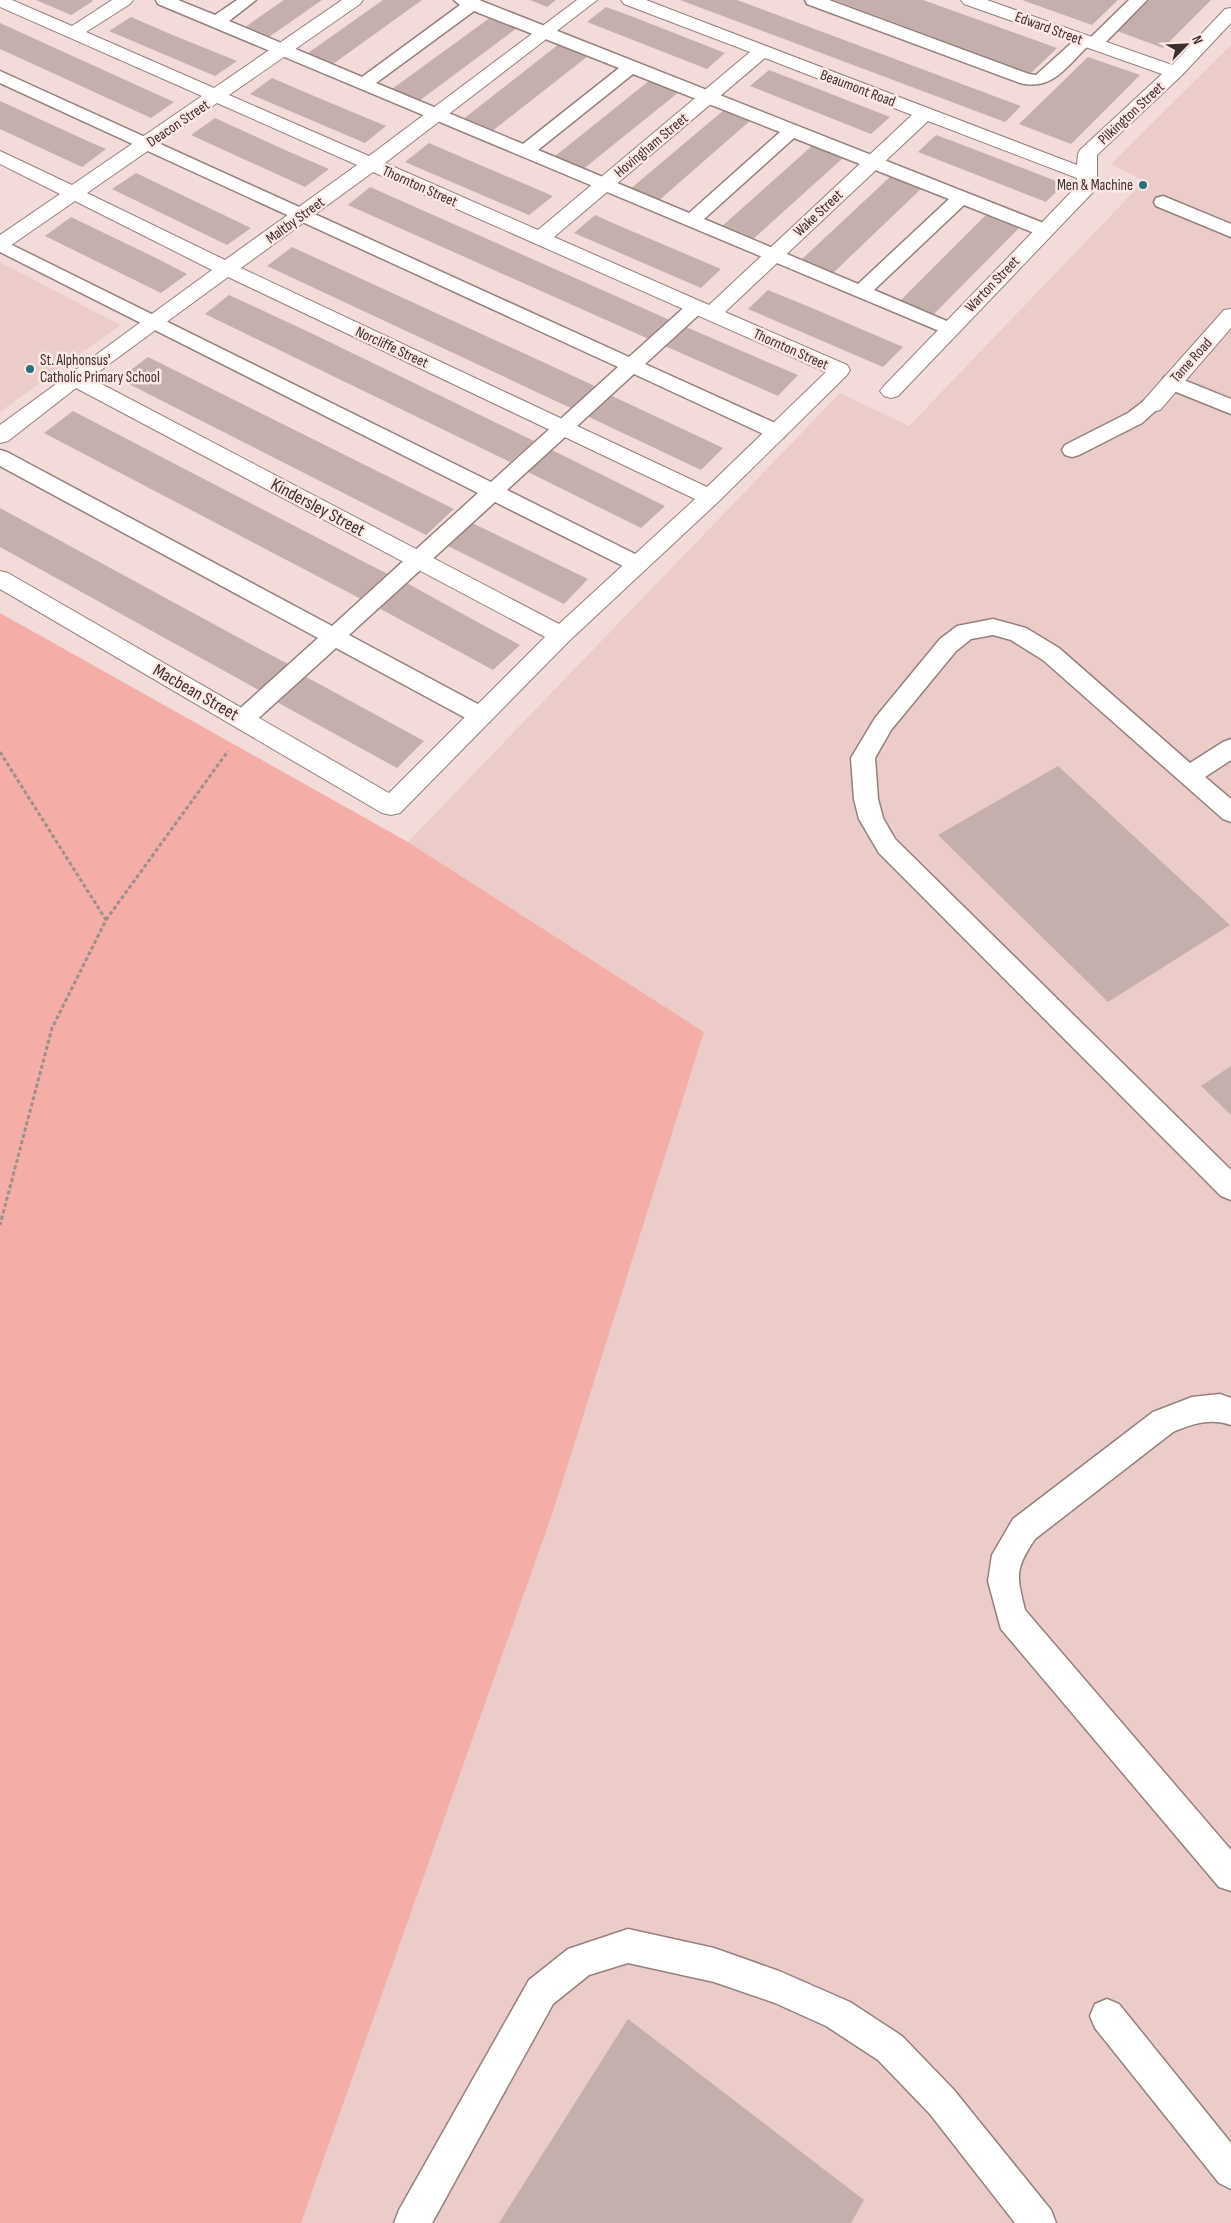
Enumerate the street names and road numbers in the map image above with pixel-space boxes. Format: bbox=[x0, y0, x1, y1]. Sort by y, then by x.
street label: Edward Street bbox=[1012, 7, 1086, 50]
street label: Beaumont Road bbox=[817, 65, 898, 112]
street label: Pilkington Street bbox=[1094, 78, 1169, 149]
street label: Deacon Street bbox=[143, 95, 214, 151]
street label: Hovingham Street bbox=[611, 109, 692, 182]
street label: Thornton Street bbox=[379, 161, 461, 212]
street label: Wake Street bbox=[790, 185, 847, 241]
street label: Maltby Street bbox=[262, 192, 329, 248]
street label: Warton Street bbox=[961, 252, 1024, 316]
street label: Norcliffe Street bbox=[352, 322, 432, 373]
street label: Thornton Street bbox=[750, 324, 832, 375]
street label: Tame Road bbox=[1166, 334, 1216, 387]
street label: Kindersley Street bbox=[267, 474, 369, 541]
street label: Macbean Street bbox=[149, 660, 243, 726]

